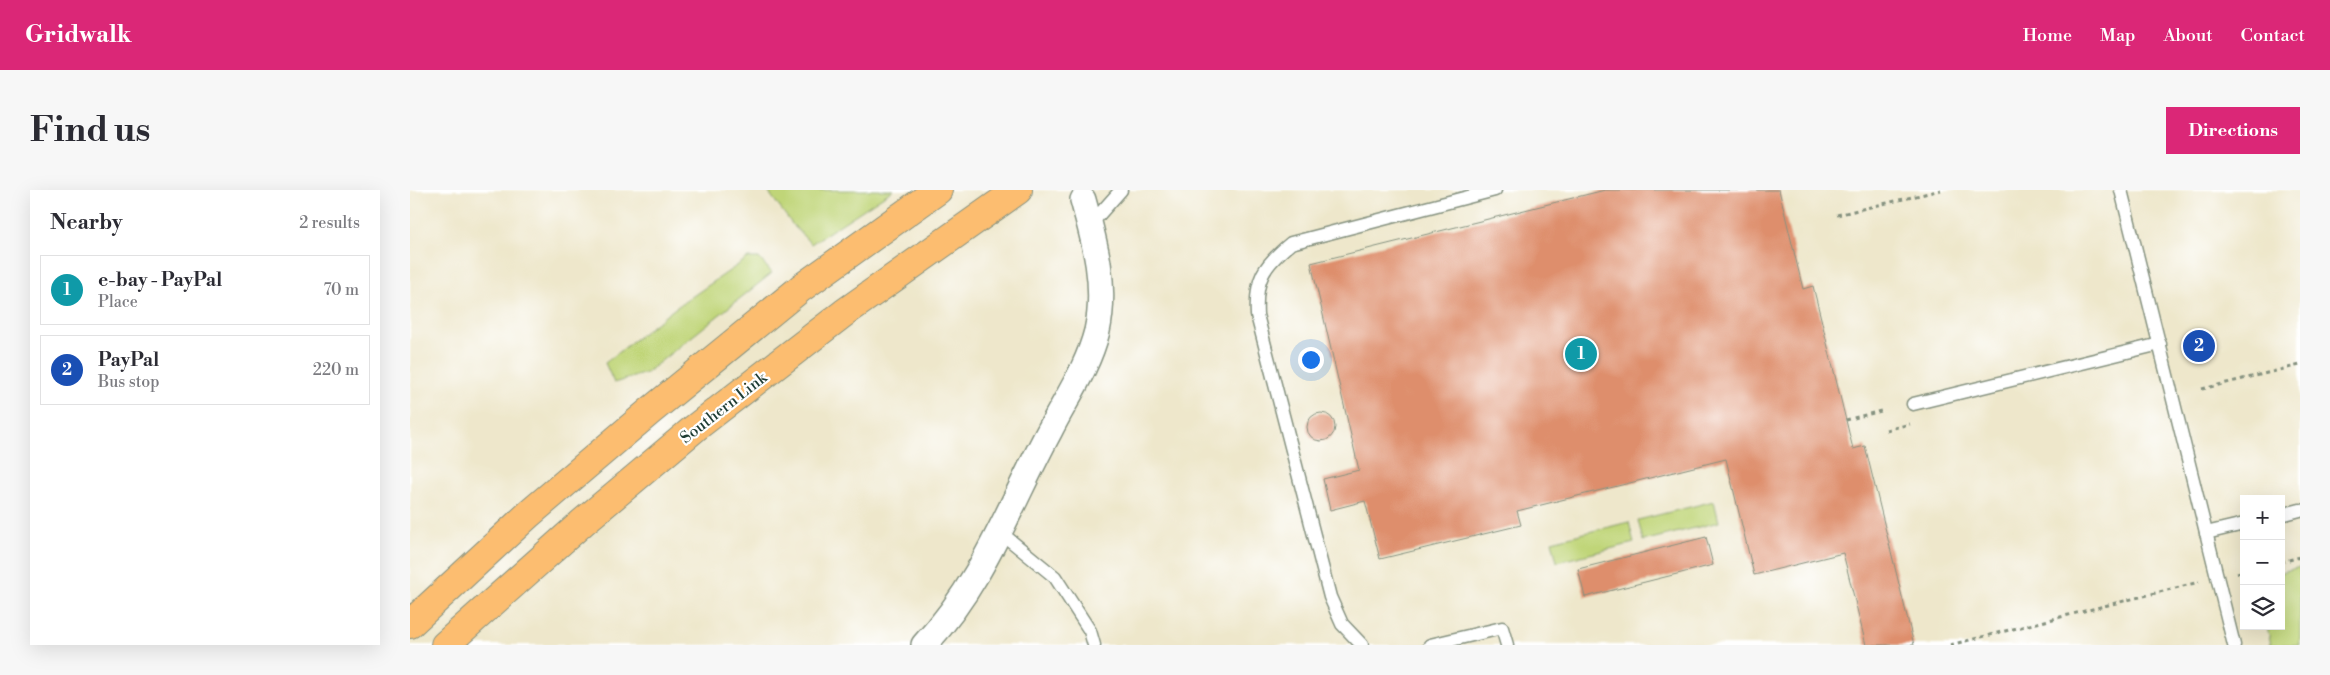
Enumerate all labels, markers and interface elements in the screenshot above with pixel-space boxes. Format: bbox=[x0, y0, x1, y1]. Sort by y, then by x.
text: Gridwalk bbox=[25, 20, 132, 50]
text: Home bbox=[2023, 24, 2072, 47]
text: Map bbox=[2100, 24, 2136, 47]
text: About bbox=[2164, 24, 2213, 47]
text: Contact bbox=[2241, 24, 2305, 47]
button: Directions bbox=[2166, 107, 2300, 154]
text: Find us bbox=[30, 109, 150, 152]
text: Nearby bbox=[50, 210, 123, 236]
text: 2 results bbox=[299, 213, 360, 233]
text: e-bay - PayPal bbox=[98, 268, 222, 292]
text: 1 bbox=[63, 280, 71, 300]
text: 70 m bbox=[323, 280, 359, 300]
text: Place bbox=[98, 292, 138, 312]
pin: 2 bbox=[2183, 327, 2215, 365]
pin: 1 bbox=[1565, 335, 1597, 373]
your location bbox=[1298, 347, 1324, 373]
text: PayPal bbox=[98, 348, 159, 372]
text: 2 bbox=[62, 360, 72, 380]
text: 220 m bbox=[313, 360, 359, 380]
street label: Southern Link bbox=[676, 367, 772, 448]
text: Bus stop bbox=[98, 372, 160, 392]
map controls bbox=[2240, 495, 2285, 630]
button: + bbox=[2240, 495, 2285, 540]
button: − bbox=[2240, 540, 2285, 585]
button: layers bbox=[2240, 585, 2285, 630]

